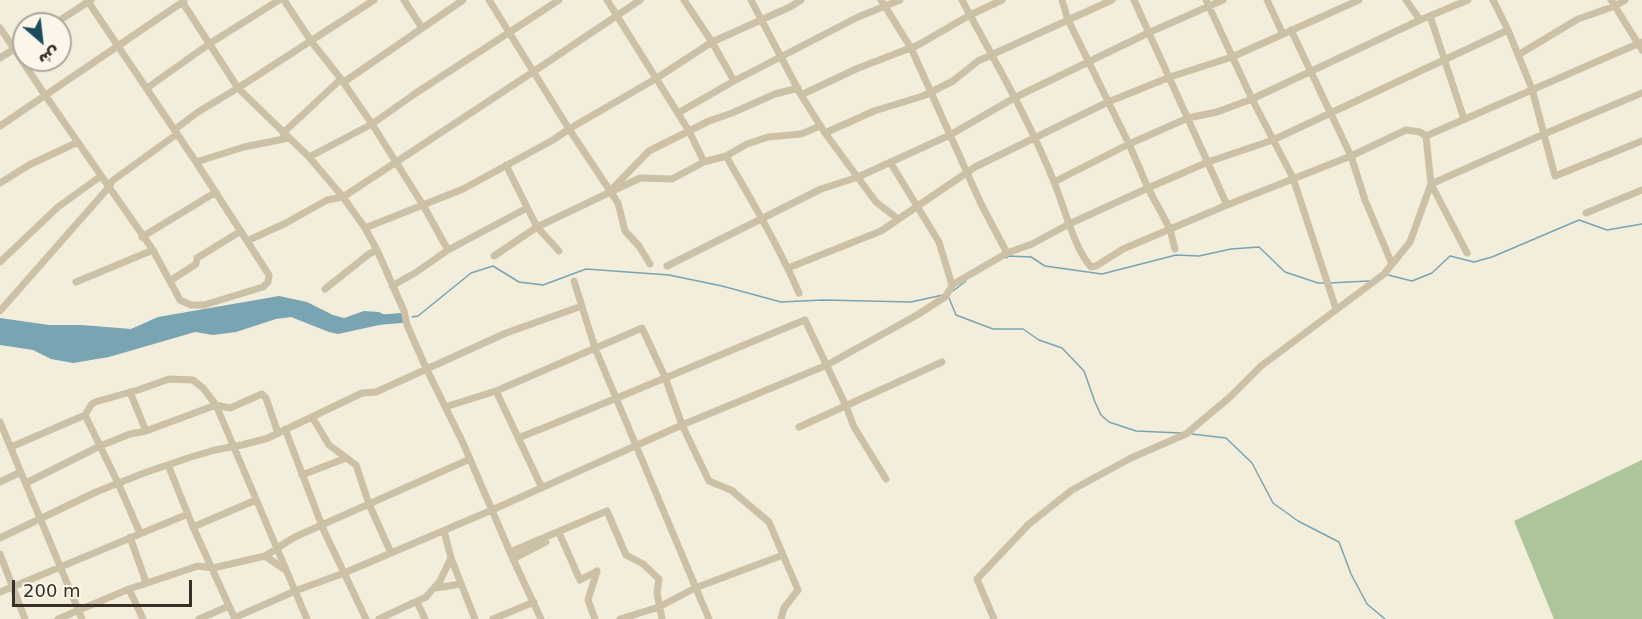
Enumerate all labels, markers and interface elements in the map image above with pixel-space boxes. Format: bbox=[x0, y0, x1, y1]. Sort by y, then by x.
north arrow bbox=[12, 12, 72, 72]
text: ش bbox=[36, 43, 64, 70]
scale bar bbox=[15, 568, 195, 606]
text: 200 m bbox=[23, 580, 81, 601]

